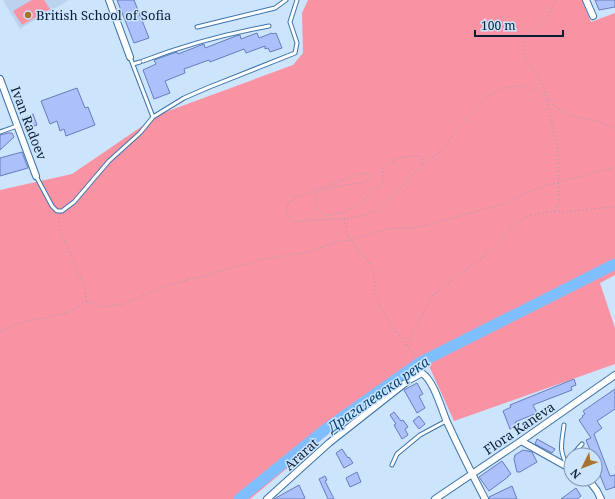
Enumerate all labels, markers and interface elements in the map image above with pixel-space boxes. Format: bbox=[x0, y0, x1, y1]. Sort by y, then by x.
place label: British School of Sofia bbox=[36, 6, 171, 24]
marker: British School of Sofia bbox=[23, 10, 33, 20]
scale bar bbox=[475, 12, 563, 38]
text: 100 m bbox=[481, 17, 516, 34]
street label: Ivan Radoev bbox=[7, 84, 51, 163]
water label: Драгалевска река bbox=[321, 352, 433, 438]
street label: Flora Kaneva bbox=[480, 398, 558, 458]
street label: Ararat bbox=[280, 434, 322, 474]
north arrow bbox=[563, 447, 603, 487]
text: N bbox=[567, 466, 584, 482]

